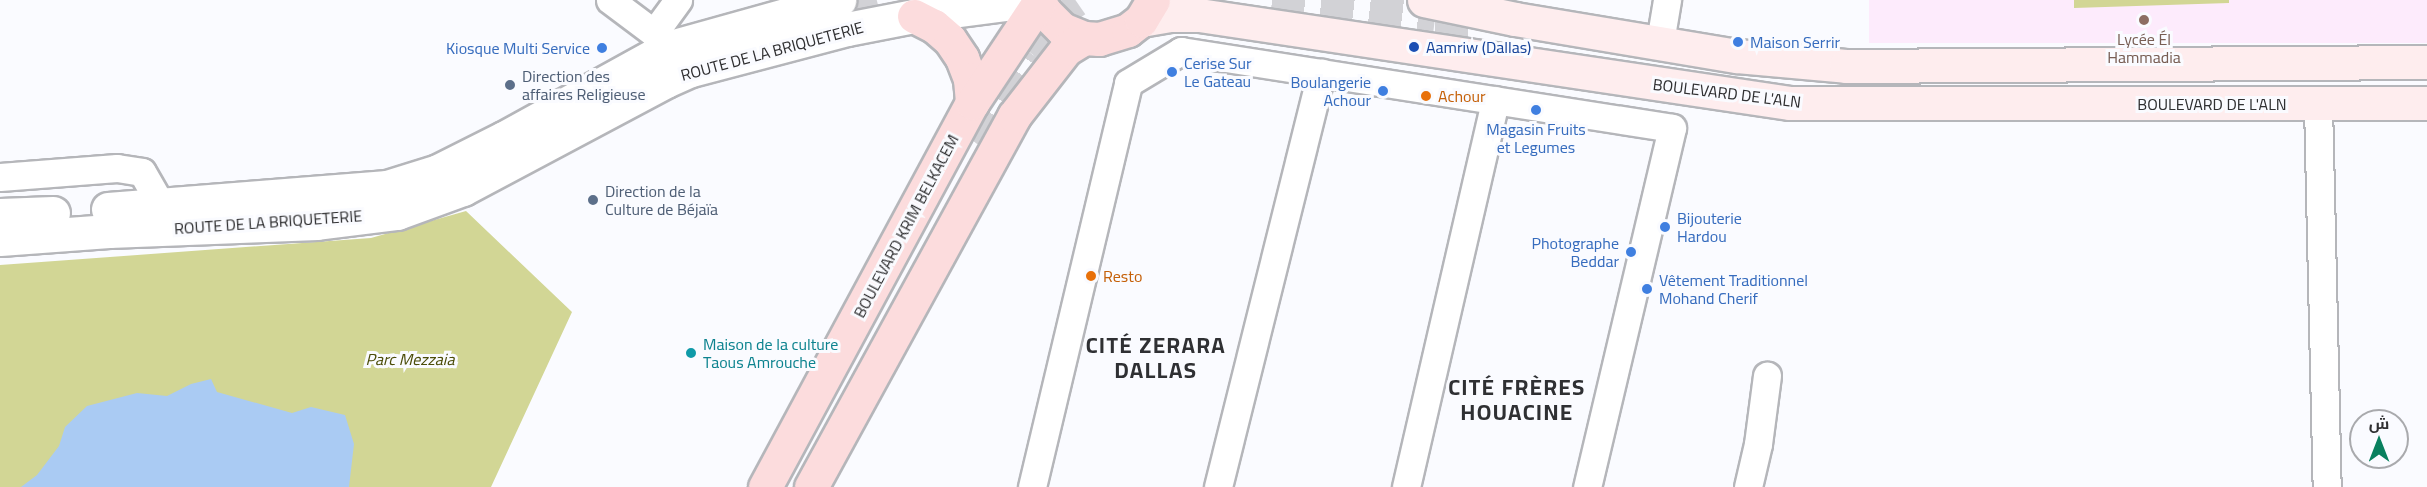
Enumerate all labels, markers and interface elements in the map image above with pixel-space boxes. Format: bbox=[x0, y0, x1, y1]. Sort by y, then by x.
marker: Lycée Él Hammadia bbox=[2137, 13, 2151, 27]
street label: ROUTE DE LA BRIQUETERIE bbox=[679, 17, 865, 85]
place label: Lycée Él Hammadia bbox=[2107, 29, 2181, 67]
place label: Maison Serrir bbox=[1750, 32, 1840, 52]
marker: Maison Serrir bbox=[1731, 35, 1745, 49]
place label: Aamriw (Dallas) bbox=[1426, 37, 1531, 57]
place label: Kiosque Multi Service bbox=[446, 38, 590, 58]
marker: Aamriw (Dallas) bbox=[1407, 40, 1421, 54]
marker: Kiosque Multi Service bbox=[595, 41, 609, 55]
place label: Cerise Sur Le Gateau bbox=[1184, 53, 1252, 91]
marker: Cerise Sur Le Gateau bbox=[1165, 65, 1179, 79]
place label: Direction des affaires Religieuse bbox=[522, 66, 646, 104]
place label: Boulangerie Achour bbox=[1290, 72, 1371, 110]
street label: BOULEVARD DE L'ALN bbox=[1652, 74, 1802, 112]
marker: Direction des affaires Religieuse bbox=[503, 78, 517, 92]
marker: Boulangerie Achour bbox=[1376, 84, 1390, 98]
place label: Achour bbox=[1438, 86, 1486, 106]
marker: Achour bbox=[1419, 89, 1433, 103]
street label: BOULEVARD DE L'ALN bbox=[2137, 94, 2287, 114]
marker: Magasin Fruits et Legumes bbox=[1529, 103, 1543, 117]
place label: Magasin Fruits et Legumes bbox=[1486, 119, 1586, 157]
street label: BOULEVARD KRIM BELKACEM bbox=[849, 131, 963, 321]
place label: Direction de la Culture de Béjaïa bbox=[605, 181, 718, 219]
marker: Direction de la Culture de Béjaïa bbox=[586, 193, 600, 207]
street label: ROUTE DE LA BRIQUETERIE bbox=[173, 206, 363, 238]
place label: Bijouterie Hardou bbox=[1677, 208, 1742, 246]
marker: Bijouterie Hardou bbox=[1658, 220, 1672, 234]
place label: Photographe Beddar bbox=[1531, 233, 1619, 271]
marker: Photographe Beddar bbox=[1624, 245, 1638, 259]
place label: Resto bbox=[1103, 266, 1142, 286]
marker: Resto bbox=[1084, 269, 1098, 283]
place label: Vêtement Traditionnel Mohand Cherif bbox=[1659, 270, 1808, 308]
marker: Vêtement Traditionnel Mohand Cherif bbox=[1640, 282, 1654, 296]
district label: CITÉ ZERARA DALLAS bbox=[1086, 332, 1226, 384]
place label: Maison de la culture Taous Amrouche bbox=[703, 334, 838, 372]
marker: Maison de la culture Taous Amrouche bbox=[684, 346, 698, 360]
park label: Parc Mezzaia bbox=[366, 349, 454, 369]
district label: CITÉ FRÈRES HOUACINE bbox=[1448, 374, 1586, 426]
text: ش bbox=[2369, 408, 2389, 438]
north arrow bbox=[2349, 409, 2409, 469]

